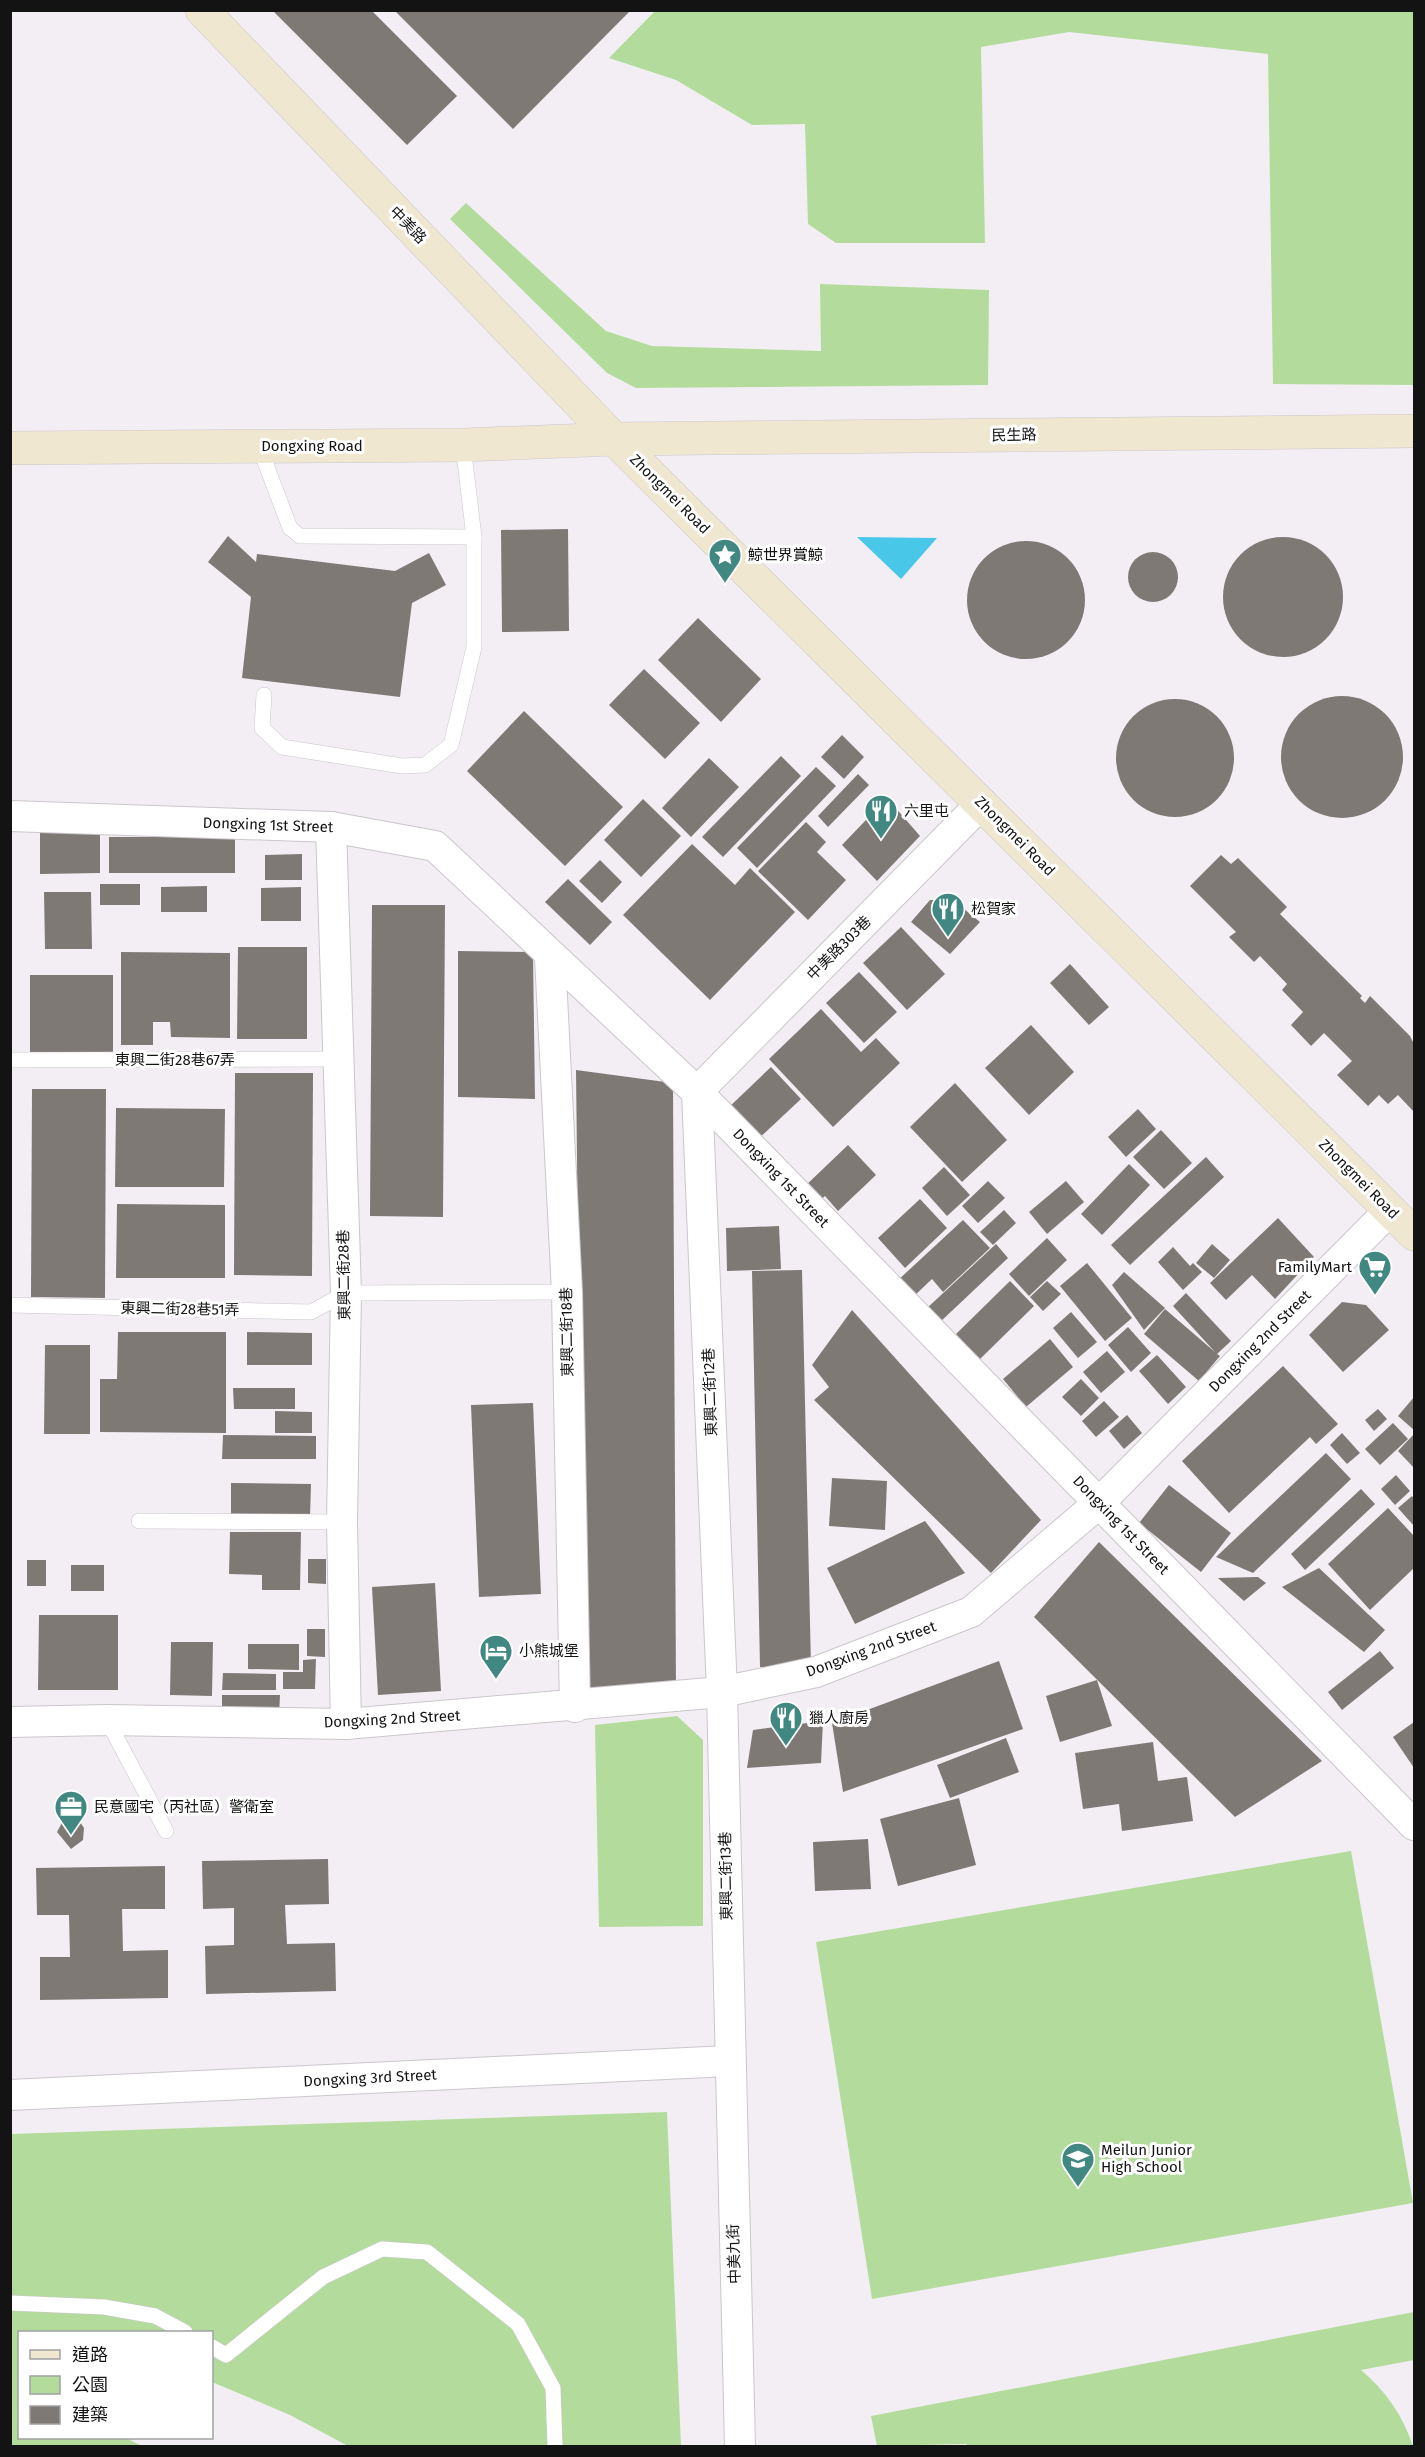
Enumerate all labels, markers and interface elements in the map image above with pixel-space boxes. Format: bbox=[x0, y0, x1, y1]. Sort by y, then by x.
street label: 中美路 bbox=[386, 203, 430, 247]
street label: 民生路 bbox=[991, 426, 1037, 444]
street label: Dongxing Road bbox=[261, 437, 363, 455]
street label: Zhongmei Road bbox=[626, 450, 714, 538]
place icon: 鯨世界賞鯨 bbox=[707, 537, 743, 584]
place label: 鯨世界賞鯨 bbox=[748, 546, 823, 564]
street label: Zhongmei Road bbox=[971, 792, 1059, 880]
restaurant icon: 六里屯 bbox=[863, 793, 899, 840]
place label: 六里屯 bbox=[904, 802, 949, 820]
street label: Dongxing 1st Street bbox=[202, 814, 334, 836]
restaurant icon: 松賀家 bbox=[930, 891, 966, 938]
place label: 松賀家 bbox=[971, 900, 1016, 918]
street label: 中美路303巷 bbox=[803, 912, 875, 984]
street label: 東興二街28巷67弄 bbox=[115, 1051, 235, 1069]
street label: Dongxing 1st Street bbox=[729, 1125, 833, 1232]
street label: Zhongmei Road bbox=[1315, 1135, 1403, 1223]
street label: 東興二街28巷 bbox=[334, 1229, 354, 1321]
supermarket icon: FamilyMart bbox=[1357, 1249, 1393, 1296]
place label: FamilyMart bbox=[1278, 1258, 1353, 1276]
street label: Dongxing 2nd Street bbox=[1205, 1286, 1315, 1396]
street label: 東興二街18巷 bbox=[557, 1287, 577, 1377]
street label: 東興二街28巷51弄 bbox=[120, 1299, 240, 1319]
street label: 東興二街12巷 bbox=[699, 1347, 721, 1437]
street label: Dongxing 1st Street bbox=[1069, 1472, 1173, 1579]
street label: Dongxing 2nd Street bbox=[804, 1617, 939, 1681]
hotel icon: 小熊城堡 bbox=[478, 1633, 514, 1680]
place label: 小熊城堡 bbox=[519, 1642, 579, 1660]
restaurant icon: 獵人廚房 bbox=[768, 1700, 804, 1747]
street label: Dongxing 2nd Street bbox=[323, 1706, 461, 1732]
place label: 獵人廚房 bbox=[809, 1709, 869, 1727]
office icon: 民意國宅（丙社區）警衛室 bbox=[53, 1789, 89, 1836]
place label: 民意國宅（丙社區）警衛室 bbox=[94, 1798, 274, 1816]
street label: 東興二街13巷 bbox=[716, 1831, 736, 1921]
street label: Dongxing 3rd Street bbox=[303, 2065, 438, 2090]
school or university icon: Meilun Junior High School bbox=[1060, 2141, 1096, 2188]
place label: Meilun Junior High School bbox=[1101, 2141, 1192, 2176]
street label: 中美九街 bbox=[724, 2224, 744, 2284]
legend bbox=[18, 2331, 213, 2439]
text: 道路 bbox=[72, 2344, 108, 2366]
text: 公園 bbox=[72, 2374, 108, 2396]
text: 建築 bbox=[72, 2404, 108, 2426]

